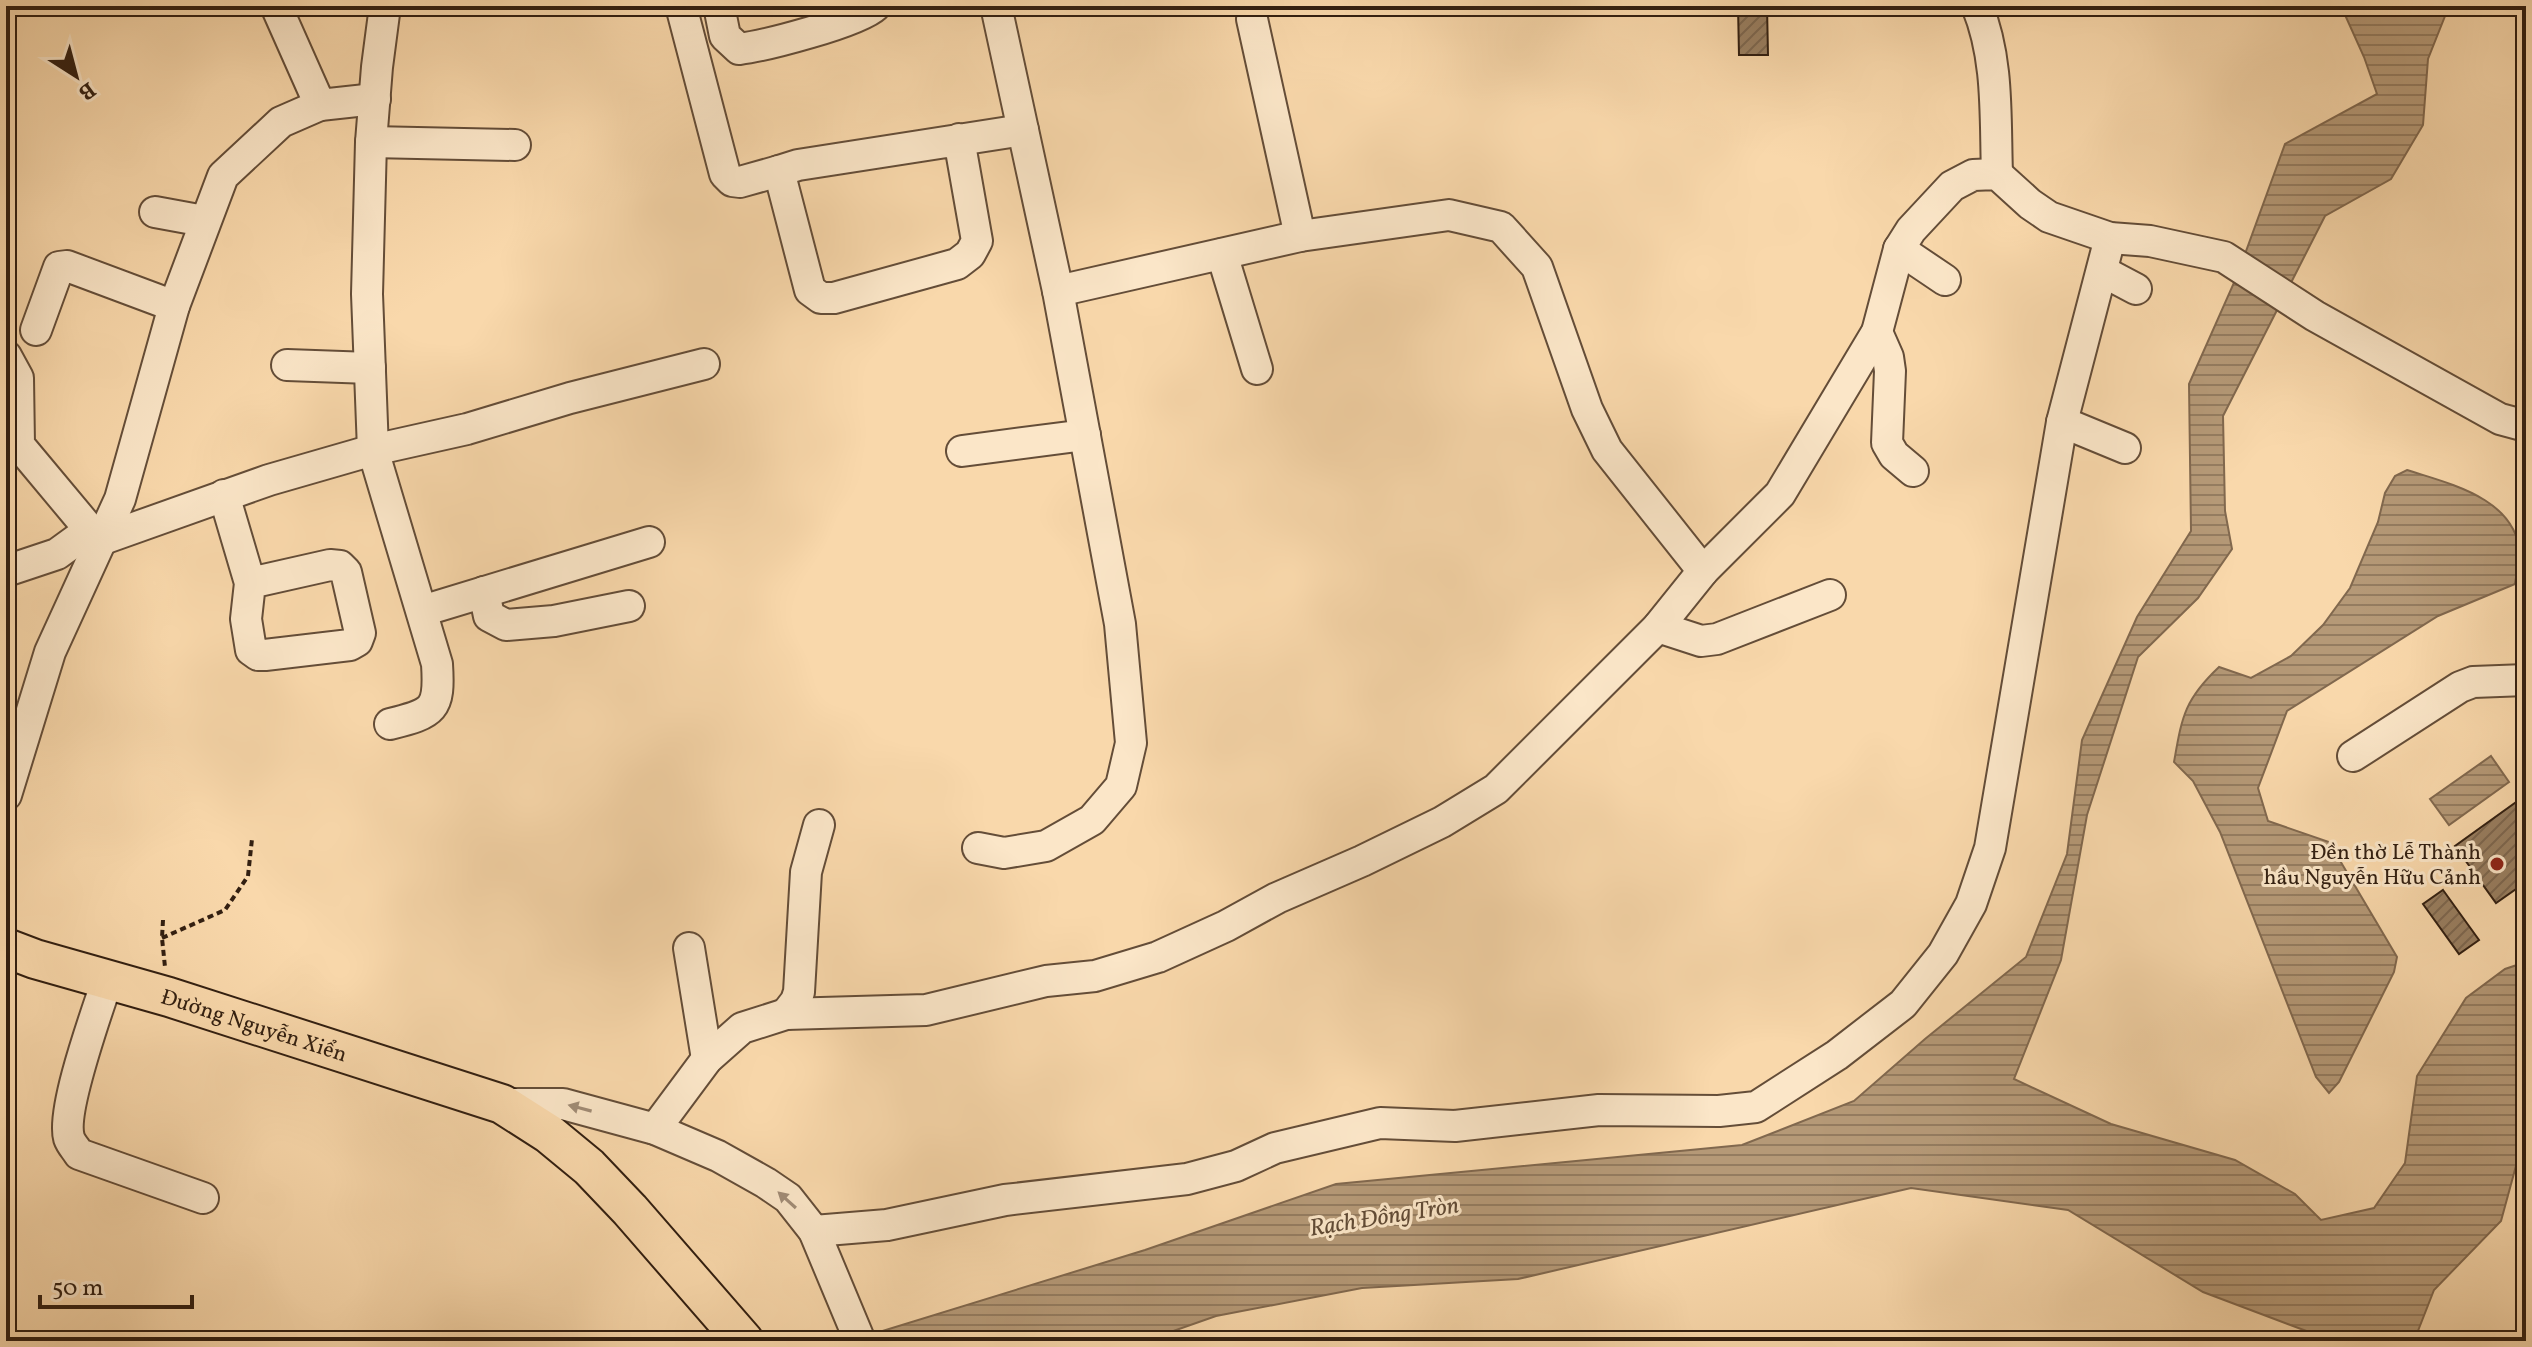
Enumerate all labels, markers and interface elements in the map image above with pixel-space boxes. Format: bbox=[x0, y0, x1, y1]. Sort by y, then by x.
north arrow bbox=[36, 36, 116, 116]
text: B bbox=[71, 73, 101, 107]
place label: Đền thờ Lễ Thành hầu Nguyễn Hữu Cảnh bbox=[2263, 838, 2481, 894]
marker: Đền thờ Lễ Thành hầu Nguyễn Hữu Cảnh bbox=[2488, 855, 2506, 873]
street label: Đường Nguyễn Xiển bbox=[157, 982, 351, 1071]
one-way arrow bbox=[568, 1102, 593, 1114]
water label: Rạch Đồng Tròn bbox=[1307, 1189, 1462, 1247]
one-way arrow bbox=[778, 1192, 798, 1209]
scale bar bbox=[40, 1259, 192, 1309]
text: 50 m bbox=[52, 1272, 104, 1306]

